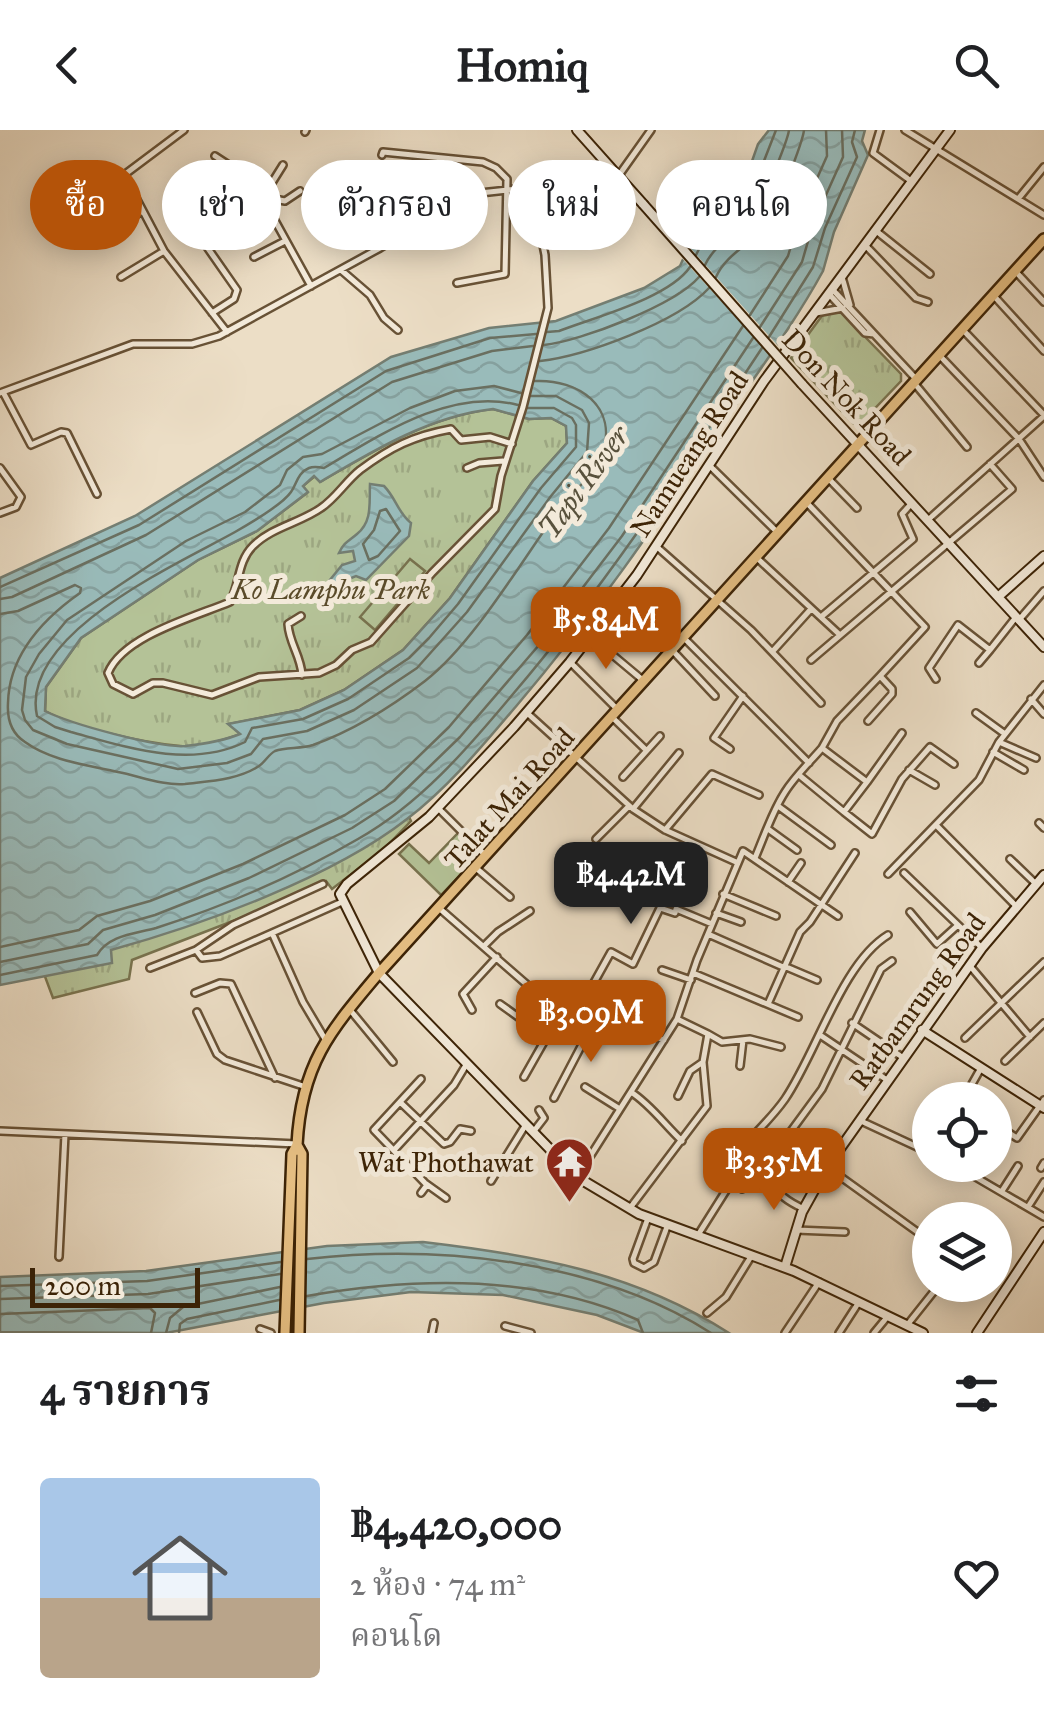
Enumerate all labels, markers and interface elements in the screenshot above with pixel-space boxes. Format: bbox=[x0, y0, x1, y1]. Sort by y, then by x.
icon: back bbox=[40, 38, 95, 93]
text: Homiq bbox=[456, 38, 588, 93]
icon: search bbox=[949, 38, 1004, 93]
chip: ซื้อ bbox=[30, 160, 142, 250]
chip: เช่า bbox=[162, 160, 281, 250]
chip: ตัวกรอง bbox=[301, 160, 488, 250]
chip: ใหม่ bbox=[508, 160, 636, 250]
chip: คอนโด bbox=[656, 160, 827, 250]
street label: Don Nok Road bbox=[775, 322, 919, 473]
street label: Namueang Road bbox=[623, 365, 756, 544]
water label: Tapi River bbox=[531, 417, 639, 546]
park label: Ko Lamphu Park bbox=[230, 572, 431, 607]
pin: ฿5.84M bbox=[525, 587, 687, 672]
text: ฿5.84M bbox=[553, 600, 659, 639]
street label: Talat Mai Road bbox=[437, 720, 582, 876]
pin: ฿4.42M bbox=[550, 842, 712, 927]
text: ฿4.42M bbox=[576, 855, 686, 894]
street label: Ratbamrung Road bbox=[842, 906, 993, 1096]
pin: ฿3.09M bbox=[510, 980, 672, 1065]
text: ฿3.09M bbox=[538, 993, 644, 1032]
map controls bbox=[912, 1082, 1012, 1302]
button: locate bbox=[912, 1082, 1012, 1182]
pin: ฿3.35M bbox=[693, 1128, 855, 1213]
temple icon: Wat Phothawat bbox=[543, 1136, 595, 1204]
text: ฿3.35M bbox=[725, 1141, 823, 1180]
place label: Wat Phothawat bbox=[358, 1145, 534, 1180]
button: layers bbox=[912, 1202, 1012, 1302]
scale bar bbox=[30, 1263, 200, 1308]
text: 200 m bbox=[45, 1268, 121, 1303]
text: 4 รายการ bbox=[40, 1365, 211, 1417]
icon: filters bbox=[949, 1366, 1004, 1421]
text: ฿4,420,000 bbox=[350, 1499, 562, 1551]
icon: home bbox=[120, 1518, 240, 1638]
icon: heart bbox=[949, 1551, 1004, 1606]
text: 2 ห้อง · 74 m² bbox=[350, 1565, 525, 1604]
text: คอนโด bbox=[350, 1616, 443, 1655]

